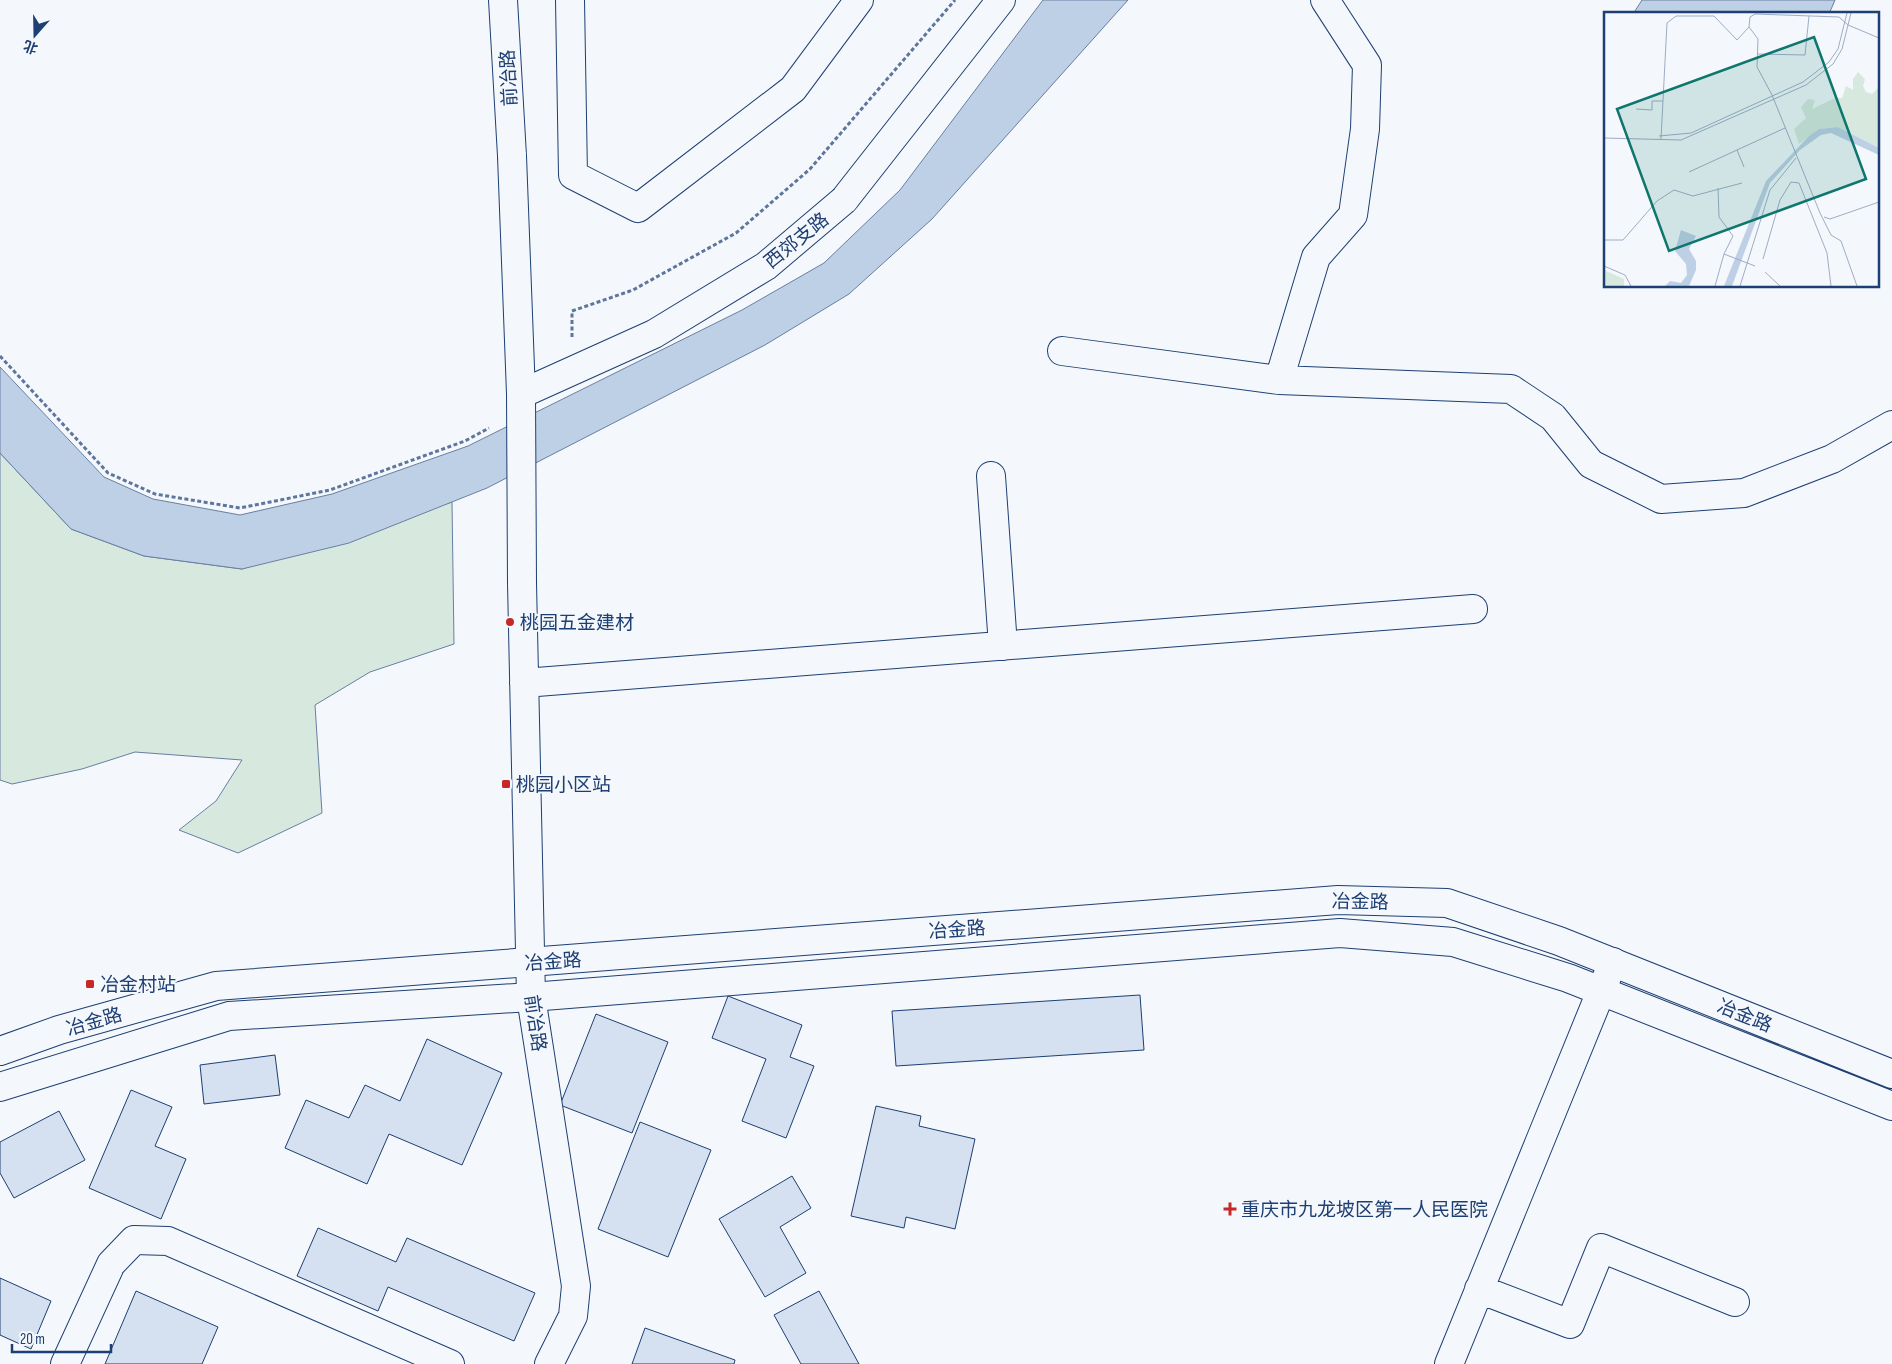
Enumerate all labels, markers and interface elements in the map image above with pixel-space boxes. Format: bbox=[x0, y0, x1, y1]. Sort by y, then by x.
north arrow bbox=[10, 10, 60, 60]
inset map bbox=[1604, 12, 1880, 288]
text: 北 bbox=[21, 36, 40, 57]
street label: 前冶路 bbox=[497, 49, 522, 107]
street label: 西郊支路 bbox=[760, 208, 834, 274]
place label: 桃园五金建材 bbox=[520, 612, 634, 635]
marker: 桃园五金建材 bbox=[504, 616, 516, 628]
place label: 桃园小区站 bbox=[516, 774, 611, 797]
marker: 桃园小区站 bbox=[500, 778, 512, 790]
street label: 冶金路 bbox=[1331, 891, 1389, 914]
street label: 冶金路 bbox=[928, 917, 986, 944]
street label: 冶金路 bbox=[524, 949, 582, 976]
place label: 冶金村站 bbox=[100, 974, 176, 997]
marker: 冶金村站 bbox=[84, 978, 96, 990]
street label: 前冶路 bbox=[519, 993, 550, 1053]
street label: 冶金路 bbox=[1714, 995, 1775, 1038]
street label: 冶金路 bbox=[64, 1004, 125, 1041]
place label: 重庆市九龙坡区第一人民医院 bbox=[1241, 1199, 1488, 1222]
marker: 重庆市九龙坡区第一人民医院 bbox=[1223, 1202, 1237, 1216]
scale bar bbox=[12, 1322, 111, 1354]
text: 20 m bbox=[20, 1330, 45, 1349]

